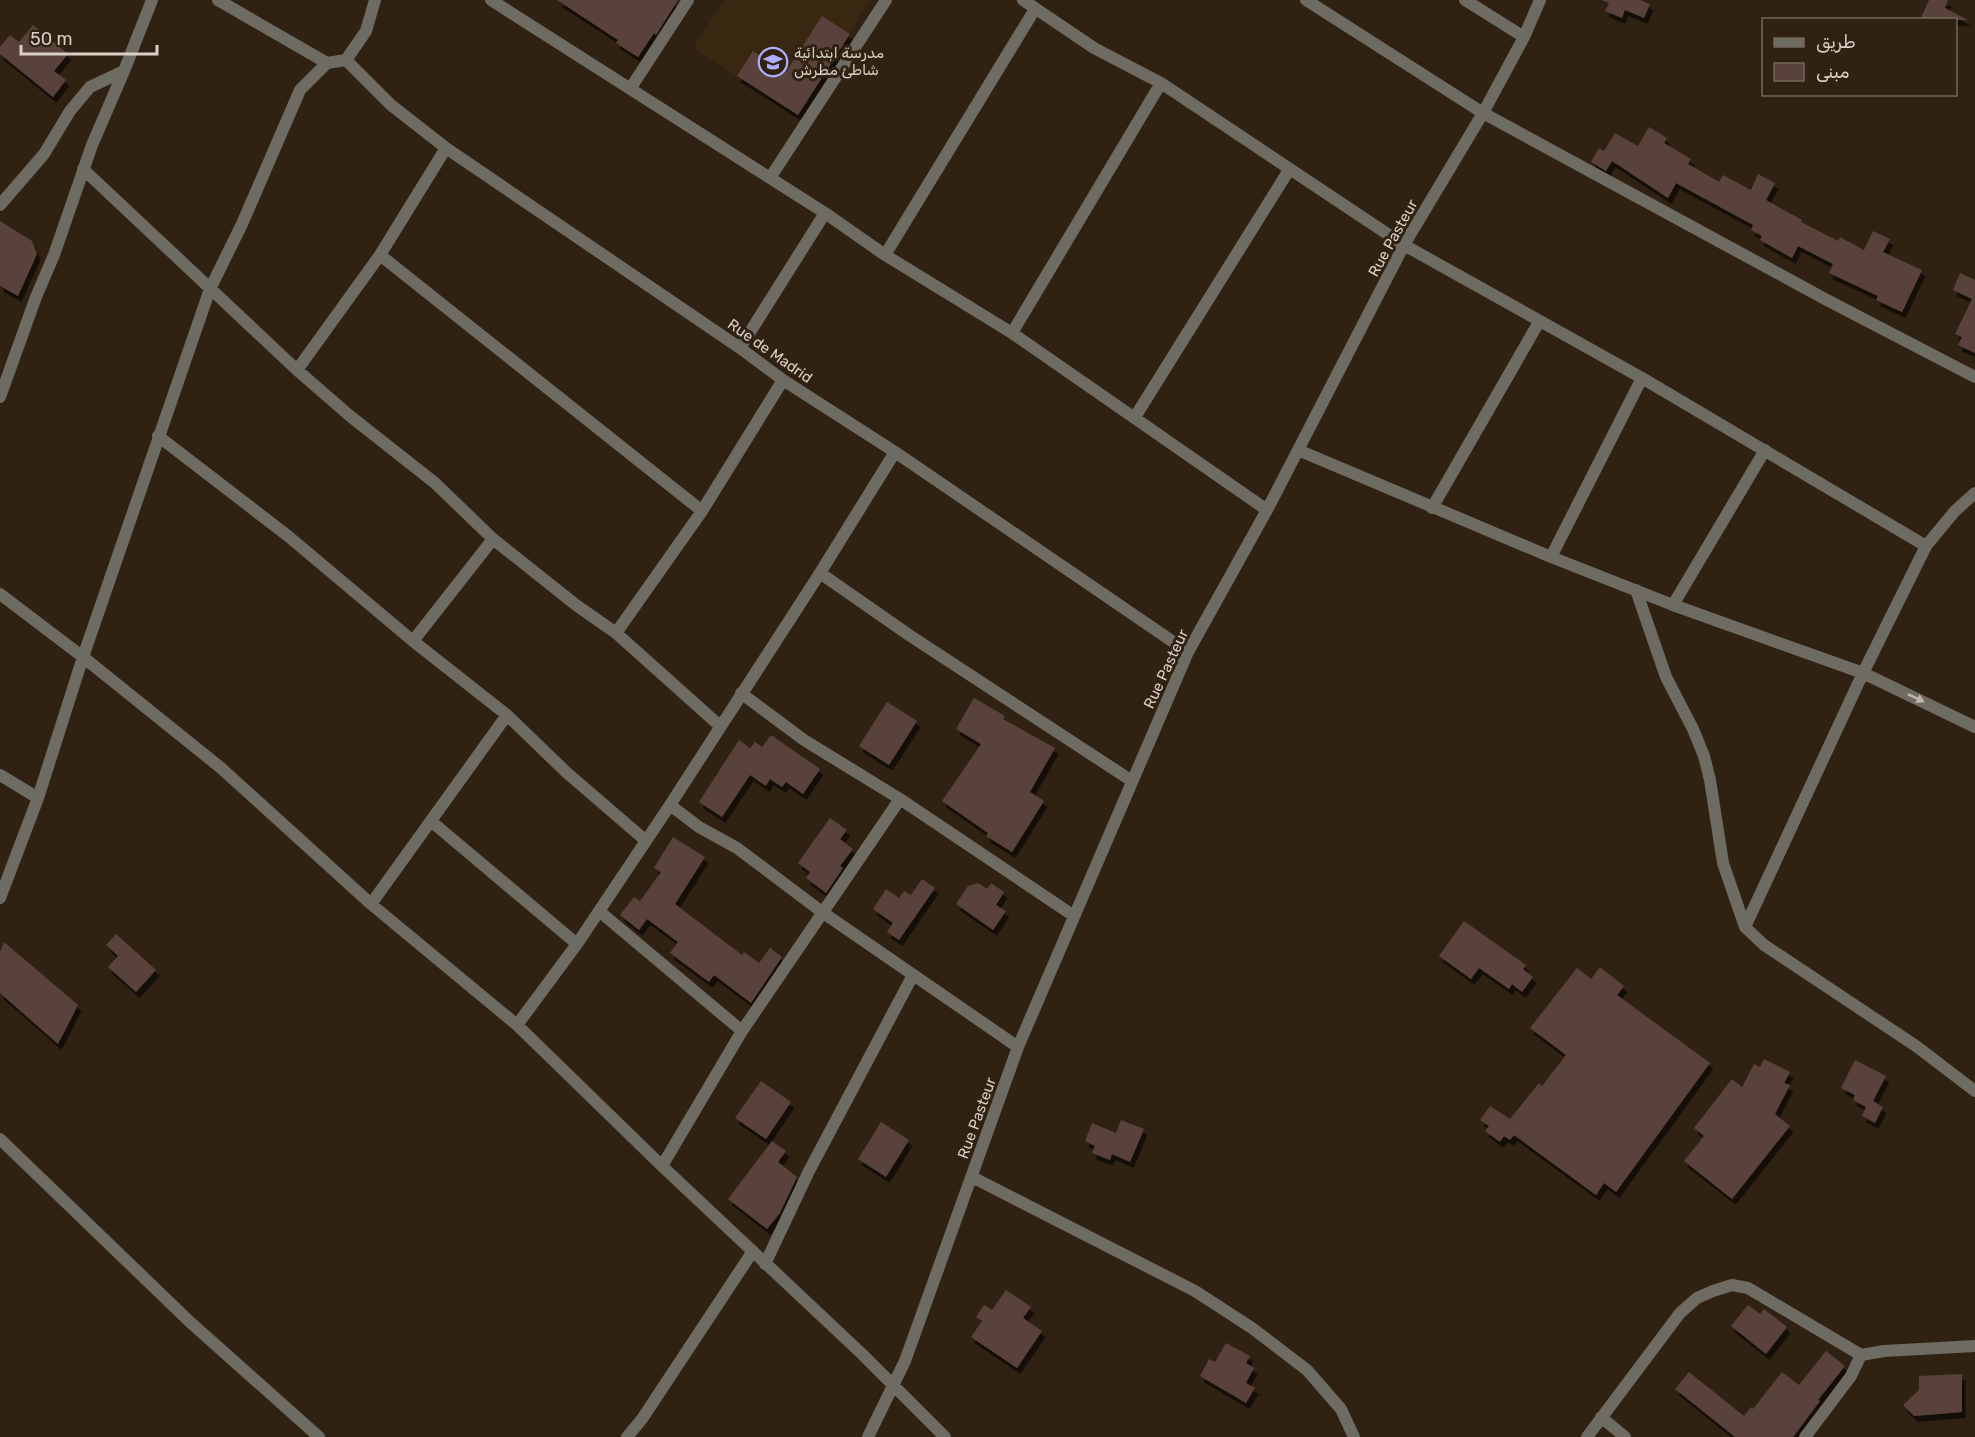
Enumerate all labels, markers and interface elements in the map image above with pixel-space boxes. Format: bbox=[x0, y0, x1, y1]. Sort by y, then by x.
scale bar bbox=[21, 18, 158, 56]
legend bbox=[1762, 18, 1957, 96]
text: 50 m bbox=[30, 28, 73, 50]
text: طريق bbox=[1816, 31, 1856, 53]
place label: مدرسة ابتدائية شاطئ مطرش bbox=[794, 44, 884, 79]
school or university icon: مدرسة ابتدائية شاطئ مطرش bbox=[757, 46, 789, 78]
text: مبنى bbox=[1816, 61, 1850, 83]
street label: Rue Pasteur bbox=[1364, 196, 1422, 280]
street label: Rue de Madrid bbox=[724, 315, 816, 387]
street label: Rue Pasteur bbox=[1140, 626, 1192, 711]
one-way arrow bbox=[1907, 694, 1924, 703]
street label: Rue Pasteur bbox=[954, 1075, 1000, 1161]

